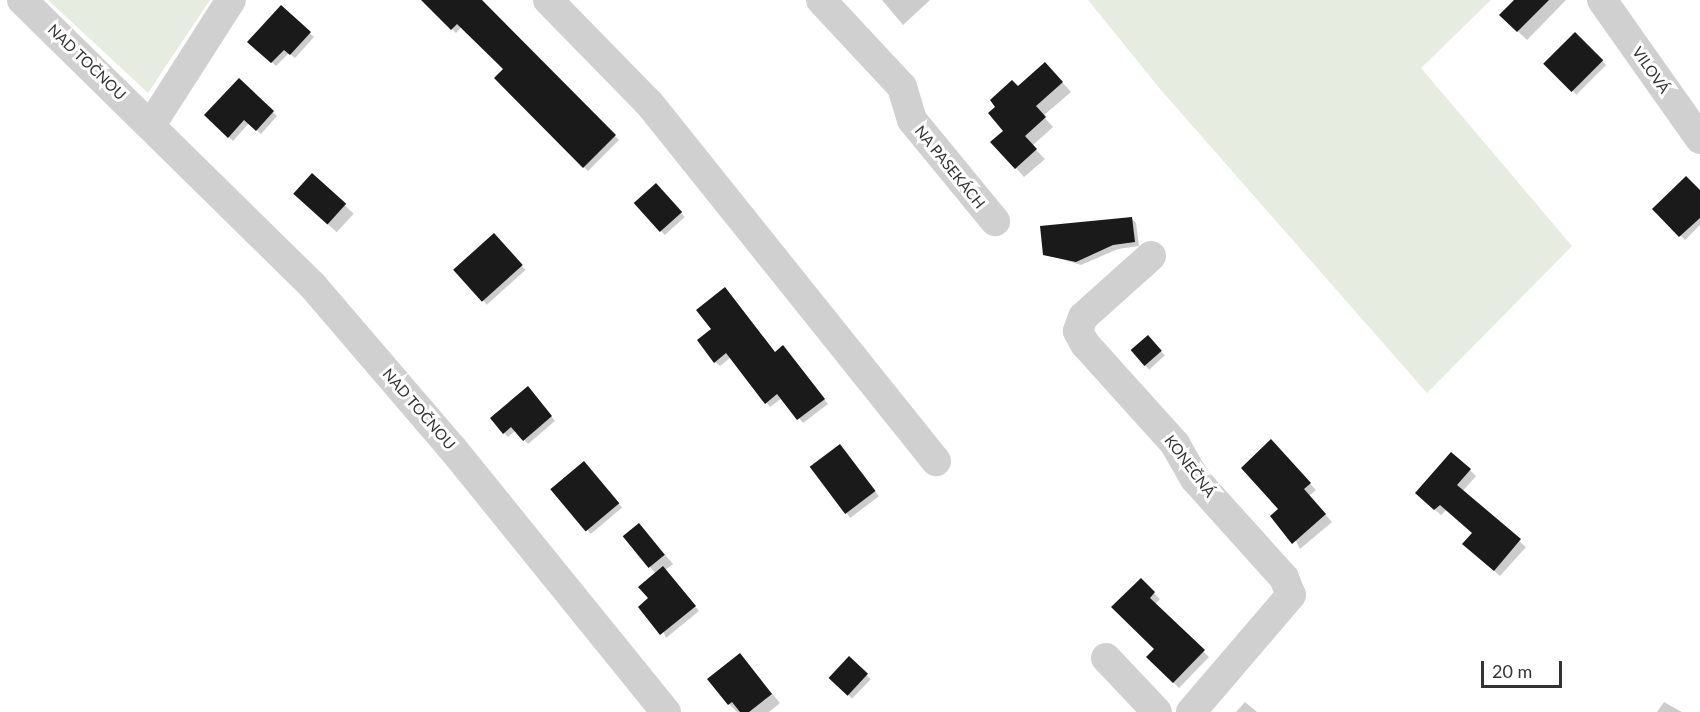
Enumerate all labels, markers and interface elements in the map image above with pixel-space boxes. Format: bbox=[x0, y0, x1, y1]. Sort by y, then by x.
street label: NAD TOČNOU bbox=[44, 20, 130, 104]
street label: VILOVÁ bbox=[1628, 43, 1674, 97]
street label: NA PASEKÁCH bbox=[911, 122, 989, 212]
street label: NAD TOČNOU bbox=[379, 365, 459, 453]
street label: KONEČNÁ bbox=[1161, 432, 1219, 500]
scale bar bbox=[1484, 649, 1565, 687]
text: 20 m bbox=[1492, 660, 1532, 682]

